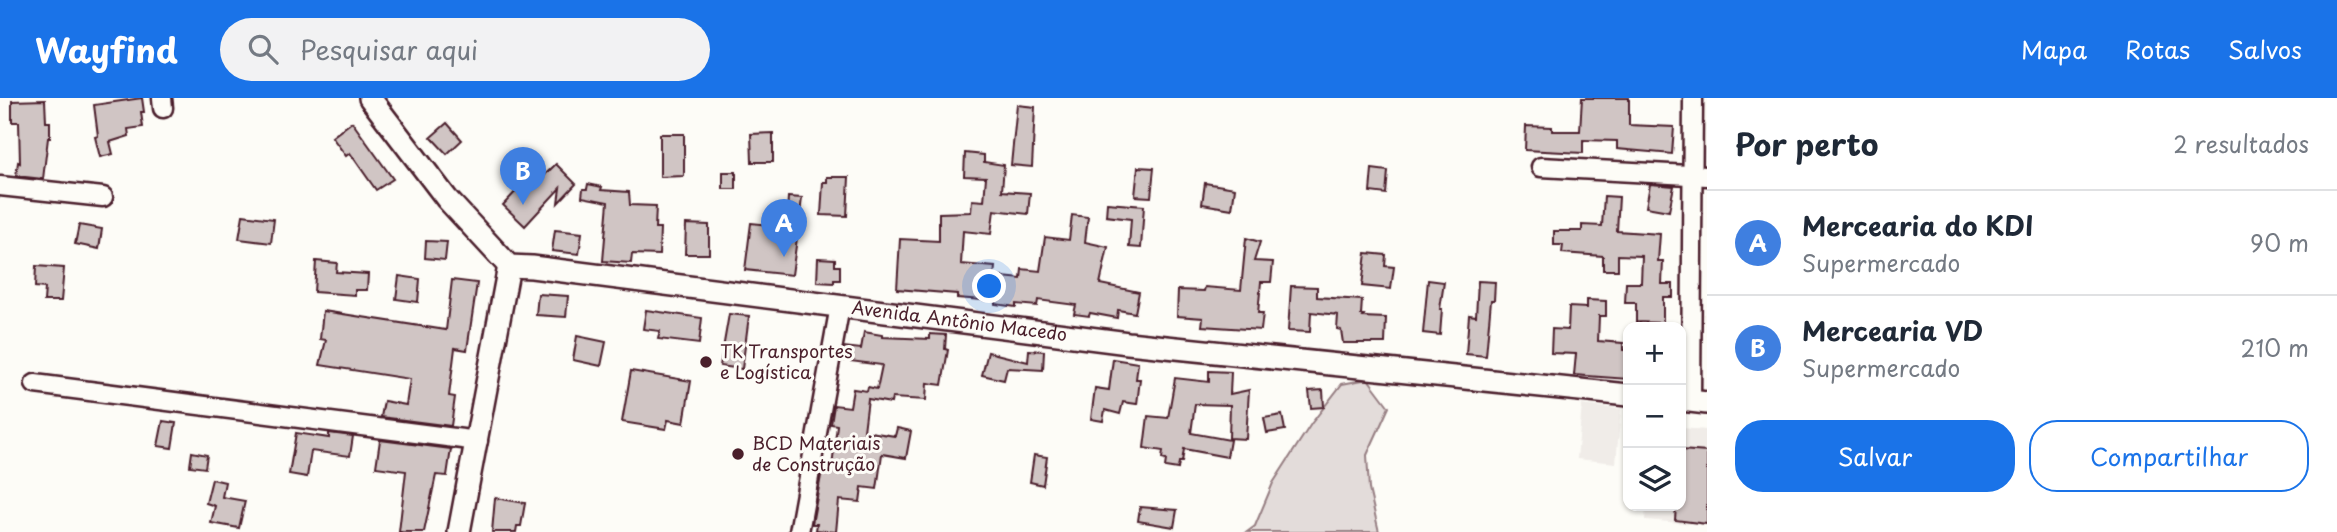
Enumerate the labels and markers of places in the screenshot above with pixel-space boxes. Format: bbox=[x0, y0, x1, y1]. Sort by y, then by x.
pin: B bbox=[500, 147, 546, 205]
pin: A bbox=[761, 199, 807, 257]
place label: TK Transportes e Logística bbox=[720, 337, 852, 385]
marker: TK Transportes e Logística bbox=[698, 354, 714, 370]
place label: BCD Materiais de Construção bbox=[752, 429, 881, 477]
marker: BCD Materiais de Construção bbox=[730, 446, 746, 462]

